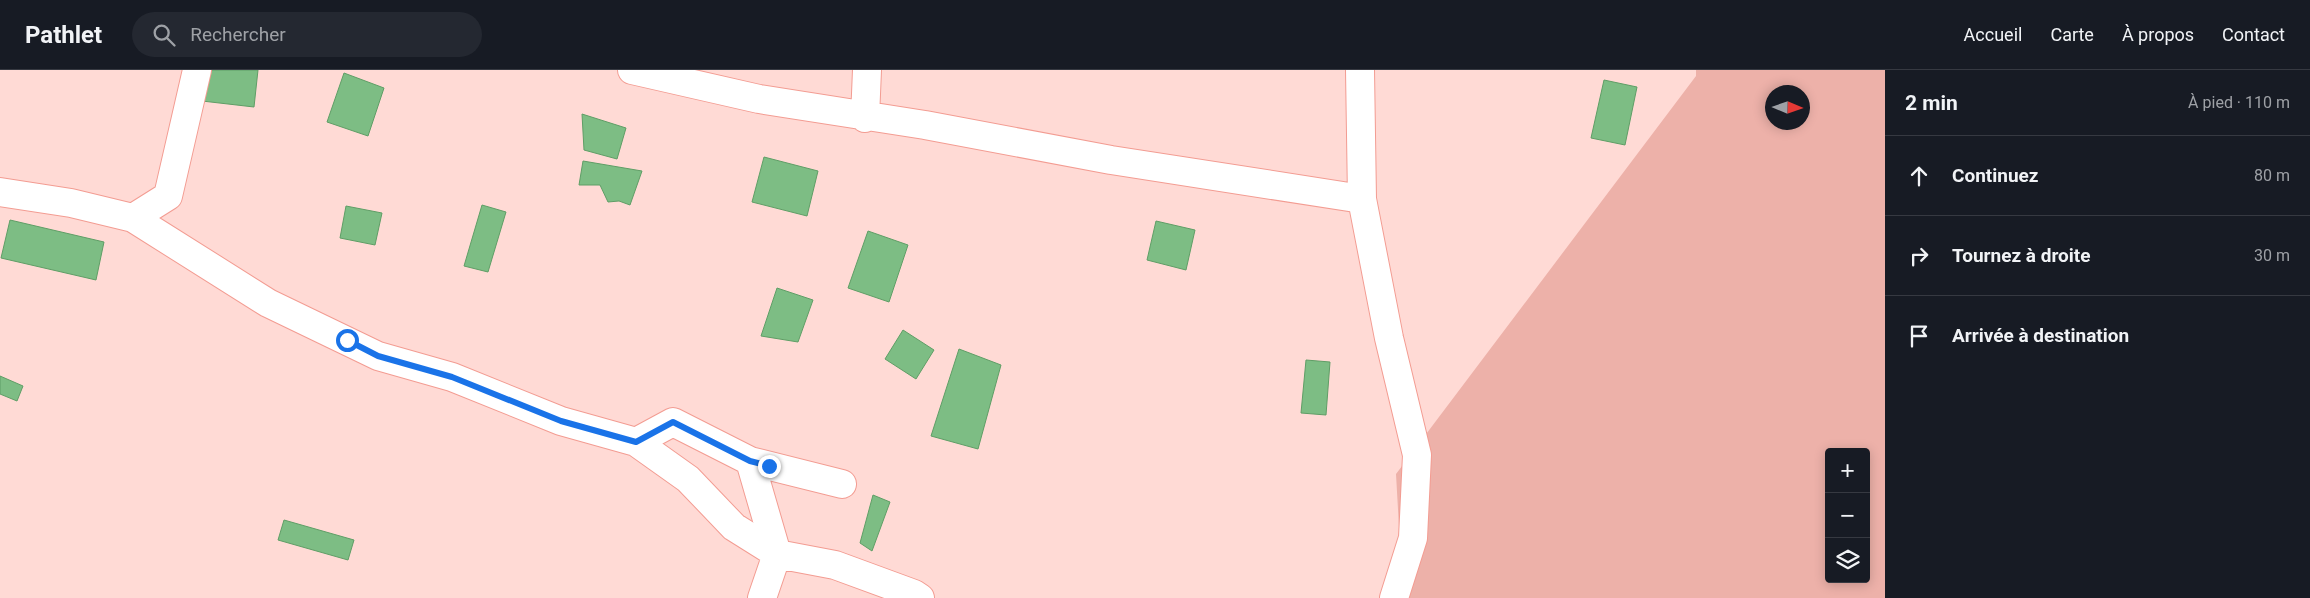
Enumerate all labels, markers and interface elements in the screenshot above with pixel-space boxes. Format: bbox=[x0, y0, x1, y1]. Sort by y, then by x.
search box bbox=[132, 12, 482, 57]
text: Pathlet bbox=[25, 21, 102, 49]
icon: search bbox=[150, 21, 178, 49]
text: Rechercher bbox=[190, 23, 286, 46]
text: Accueil bbox=[1964, 24, 2022, 45]
text: Carte bbox=[2050, 24, 2094, 45]
text: À propos bbox=[2122, 24, 2194, 45]
text: Contact bbox=[2222, 24, 2285, 45]
north arrow bbox=[1765, 85, 1810, 130]
text: 2 min bbox=[1905, 91, 1958, 115]
text: À pied · 110 m bbox=[2188, 93, 2290, 112]
icon: ahead bbox=[1905, 162, 1933, 190]
text: Continuez bbox=[1952, 164, 2038, 187]
text: 80 m bbox=[2254, 166, 2290, 185]
icon: right bbox=[1905, 242, 1933, 270]
text: Tournez à droite bbox=[1952, 244, 2091, 267]
text: 30 m bbox=[2254, 246, 2290, 265]
icon: arrive bbox=[1905, 322, 1933, 350]
text: Arrivée à destination bbox=[1952, 324, 2129, 347]
route start bbox=[336, 329, 359, 352]
map controls bbox=[1825, 448, 1870, 583]
button: + bbox=[1825, 448, 1870, 493]
route end bbox=[758, 455, 781, 478]
button: − bbox=[1825, 493, 1870, 538]
button: layers bbox=[1825, 538, 1870, 583]

